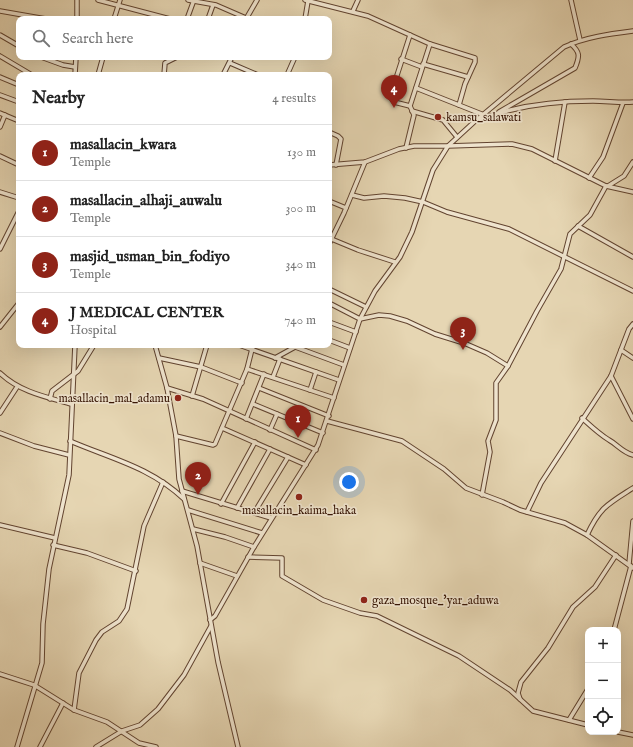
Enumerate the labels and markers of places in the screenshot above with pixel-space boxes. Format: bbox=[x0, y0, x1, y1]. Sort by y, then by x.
pin: 4 bbox=[381, 75, 407, 108]
place label: kamsu_salawati bbox=[446, 110, 521, 125]
marker: kamsu_salawati bbox=[433, 112, 443, 122]
pin: 3 bbox=[450, 317, 476, 350]
place label: masallacin_mal_adamu bbox=[58, 391, 170, 406]
marker: masallacin_mal_adamu bbox=[173, 393, 183, 403]
pin: 1 bbox=[285, 405, 311, 438]
pin: 2 bbox=[185, 462, 211, 495]
marker: masallacin_kaima_haka bbox=[294, 492, 304, 502]
place label: masallacin_kaima_haka bbox=[242, 503, 357, 518]
place label: gaza_mosque_'yar_aduwa bbox=[372, 593, 499, 609]
marker: gaza_mosque_'yar_aduwa bbox=[359, 595, 369, 605]

